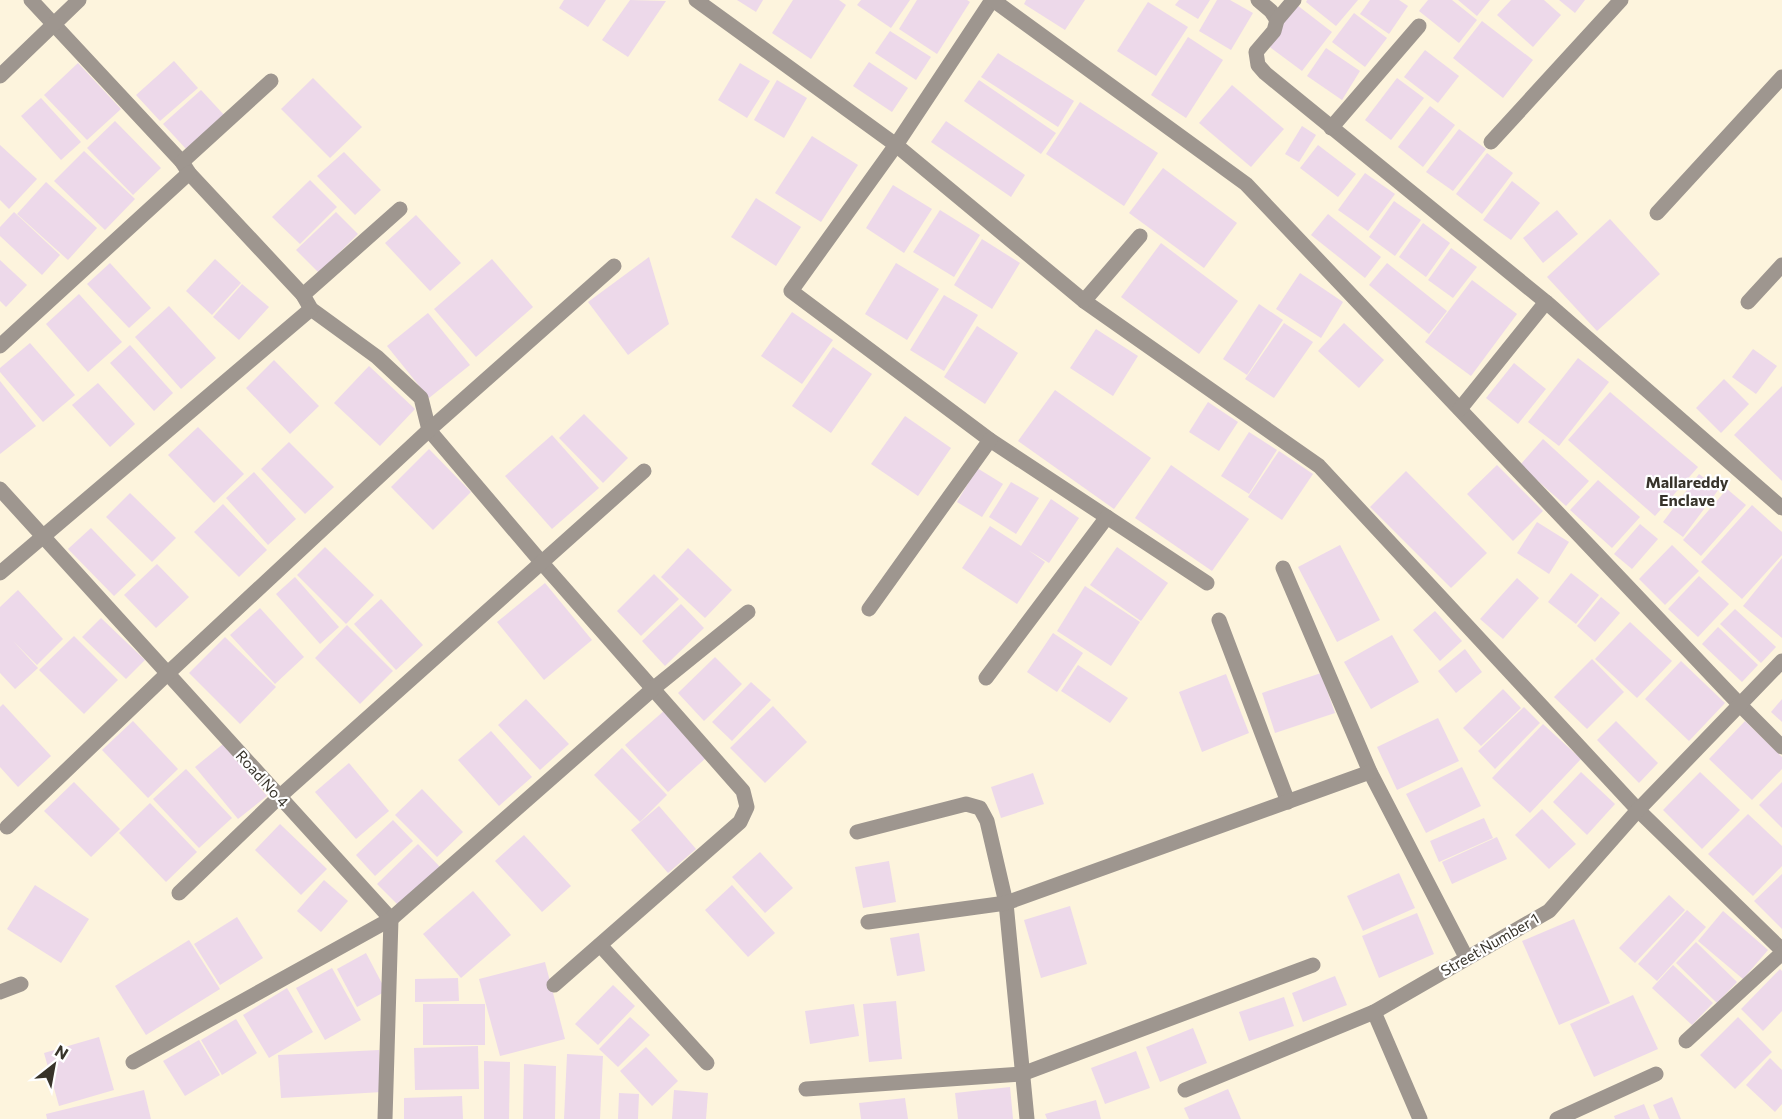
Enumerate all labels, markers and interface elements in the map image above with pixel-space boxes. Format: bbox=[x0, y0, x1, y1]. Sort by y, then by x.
district label: Mallareddy Enclave bbox=[1645, 472, 1729, 509]
street label: Road No 4 bbox=[233, 746, 293, 810]
street label: Street Number 1 bbox=[1437, 909, 1542, 979]
north arrow bbox=[24, 1035, 84, 1095]
text: N bbox=[52, 1040, 72, 1063]

